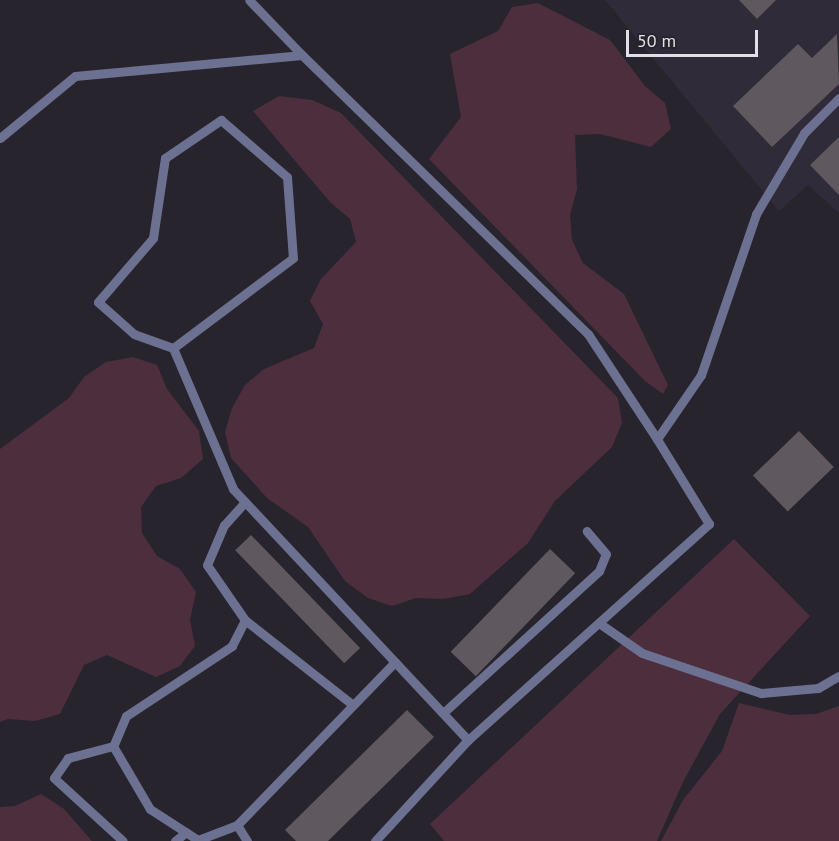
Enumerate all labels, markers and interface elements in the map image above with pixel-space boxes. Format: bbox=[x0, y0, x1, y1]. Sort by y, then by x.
scale bar bbox=[629, 18, 761, 56]
text: 50 m bbox=[637, 29, 676, 52]

